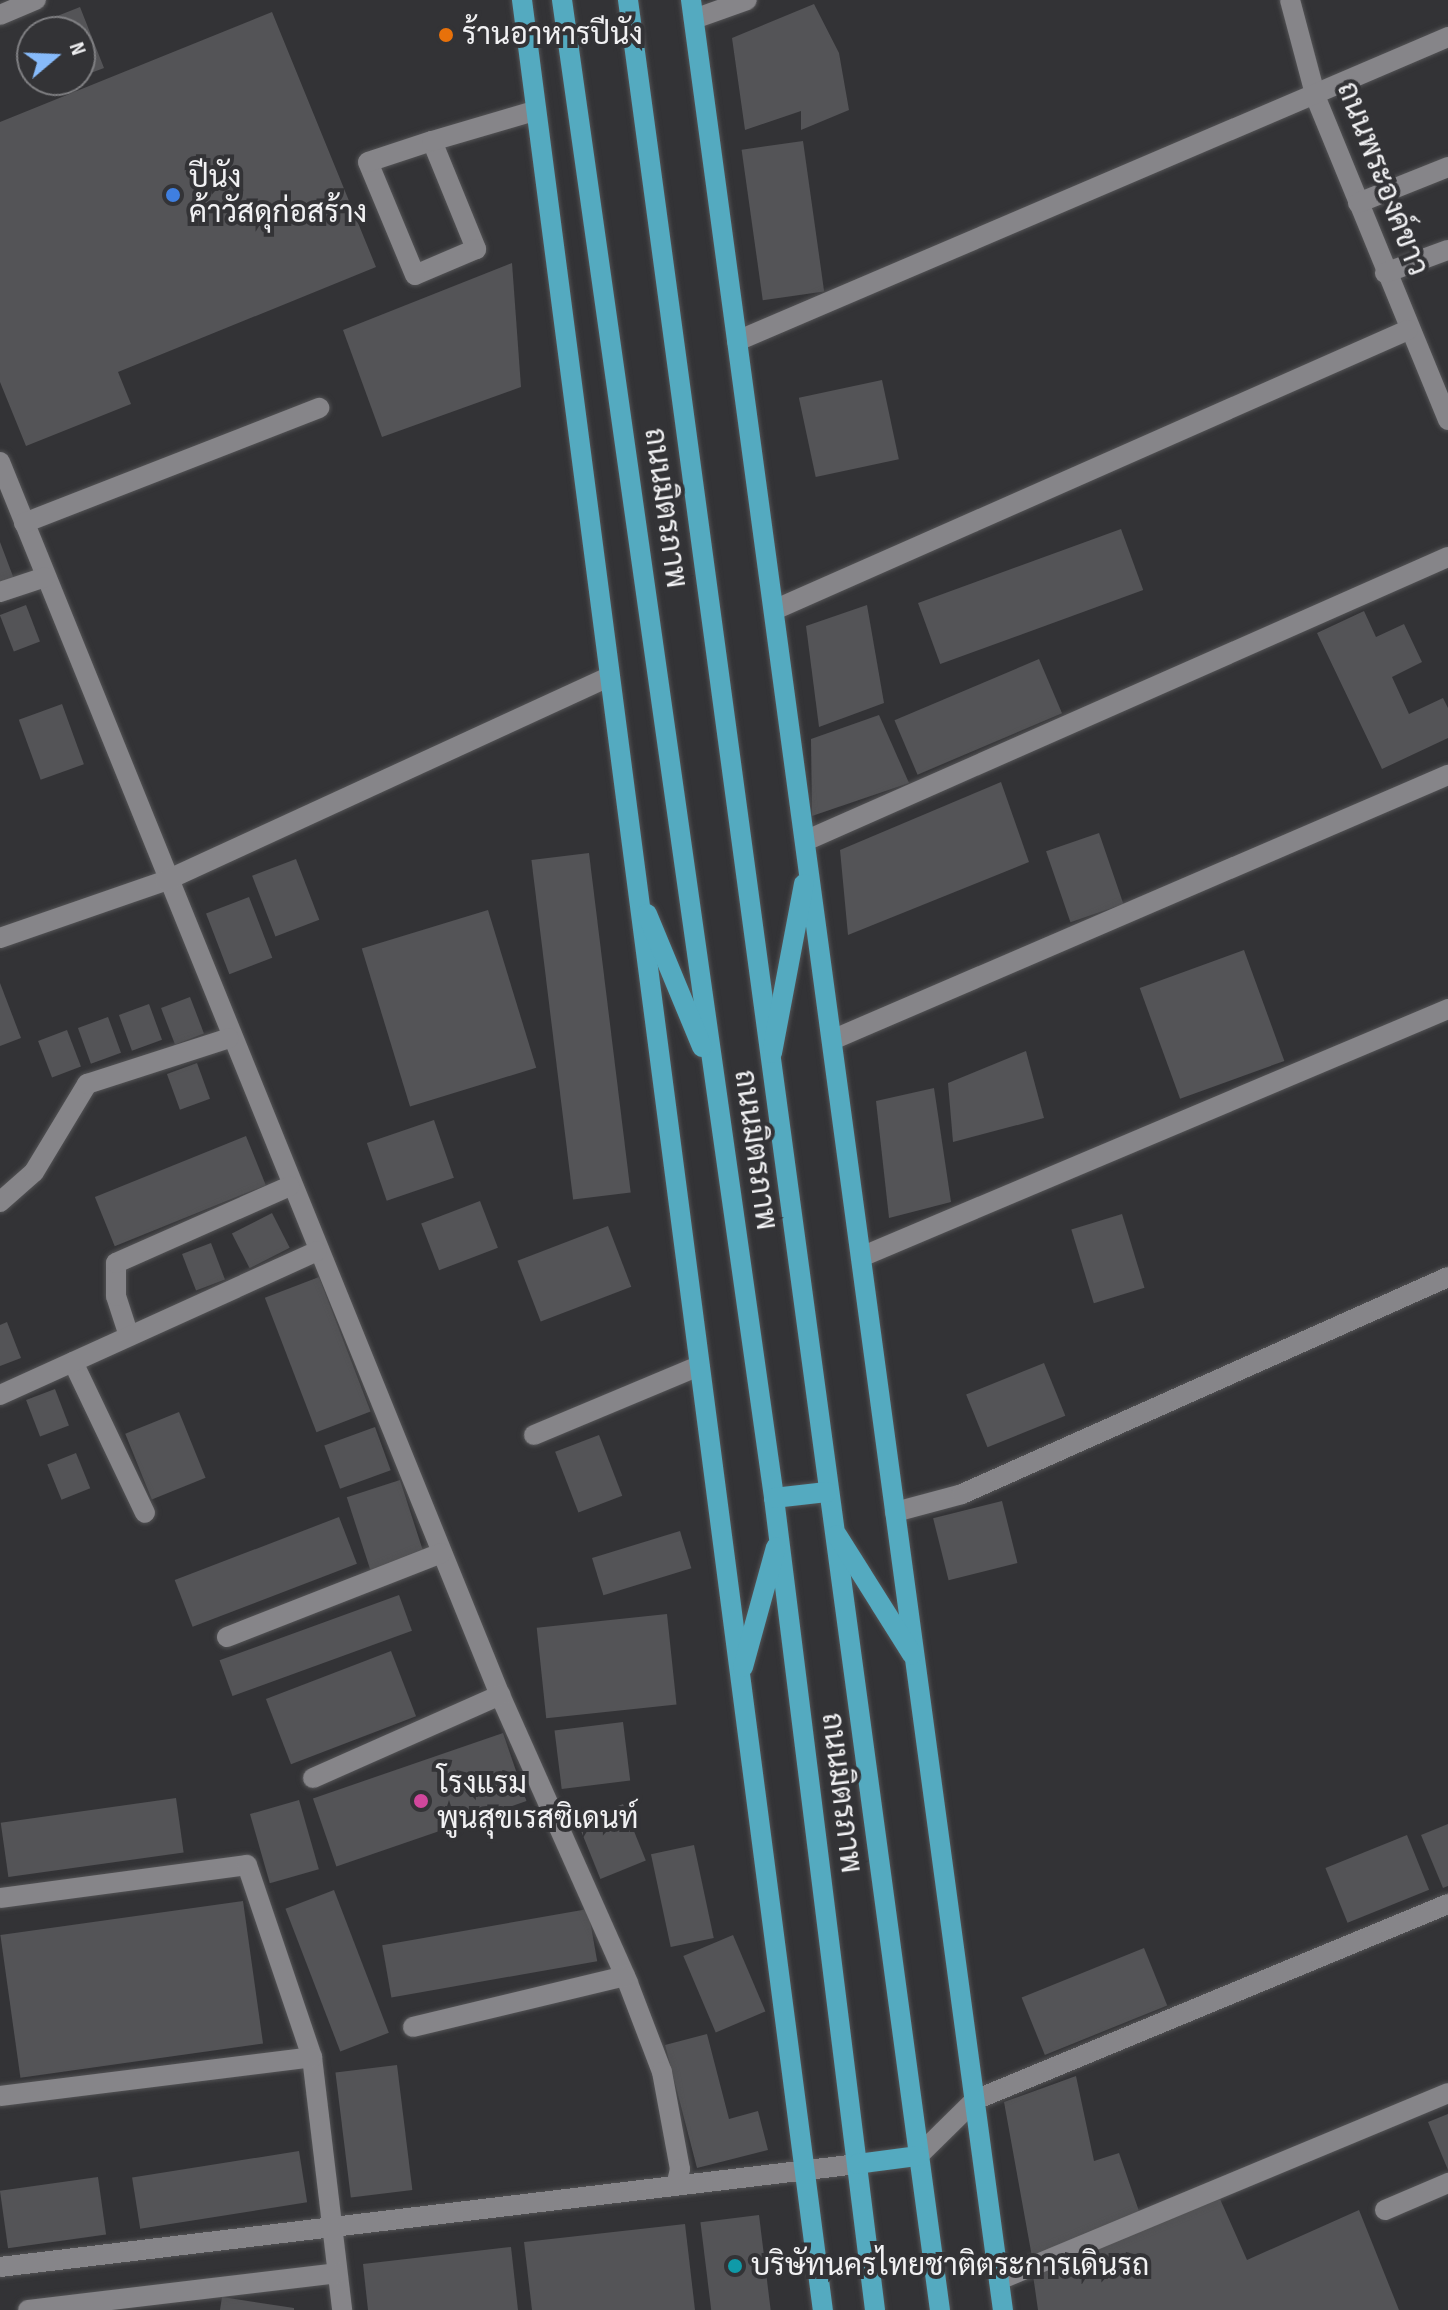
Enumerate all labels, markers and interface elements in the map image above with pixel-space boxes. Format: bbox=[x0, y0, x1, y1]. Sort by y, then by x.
north arrow bbox=[16, 16, 96, 96]
place label: ร้านอาหารปีนัง bbox=[462, 17, 643, 53]
marker: ร้านอาหารปีนัง bbox=[437, 26, 455, 44]
text: N bbox=[63, 39, 92, 59]
street label: ถนนพระองค์ขาว bbox=[1328, 77, 1436, 281]
place label: ปีนัง ค้าวัสดุก่อสร้าง bbox=[189, 160, 367, 230]
marker: ปีนัง ค้าวัสดุก่อสร้าง bbox=[164, 186, 182, 204]
street label: ถนนมิตรภาพ bbox=[636, 426, 694, 590]
street label: ถนนมิตรภาพ bbox=[726, 1068, 784, 1232]
street label: ถนนมิตรภาพ bbox=[813, 1711, 869, 1875]
place label: โรงแรม พูนสุขเรสซิเดนท์ bbox=[437, 1766, 639, 1836]
marker: โรงแรม พูนสุขเรสซิเดนท์ bbox=[412, 1792, 430, 1810]
place label: บริษัทนครไทยชาติตระการเดินรถ bbox=[751, 2248, 1149, 2284]
marker: บริษัทนครไทยชาติตระการเดินรถ bbox=[726, 2257, 744, 2275]

